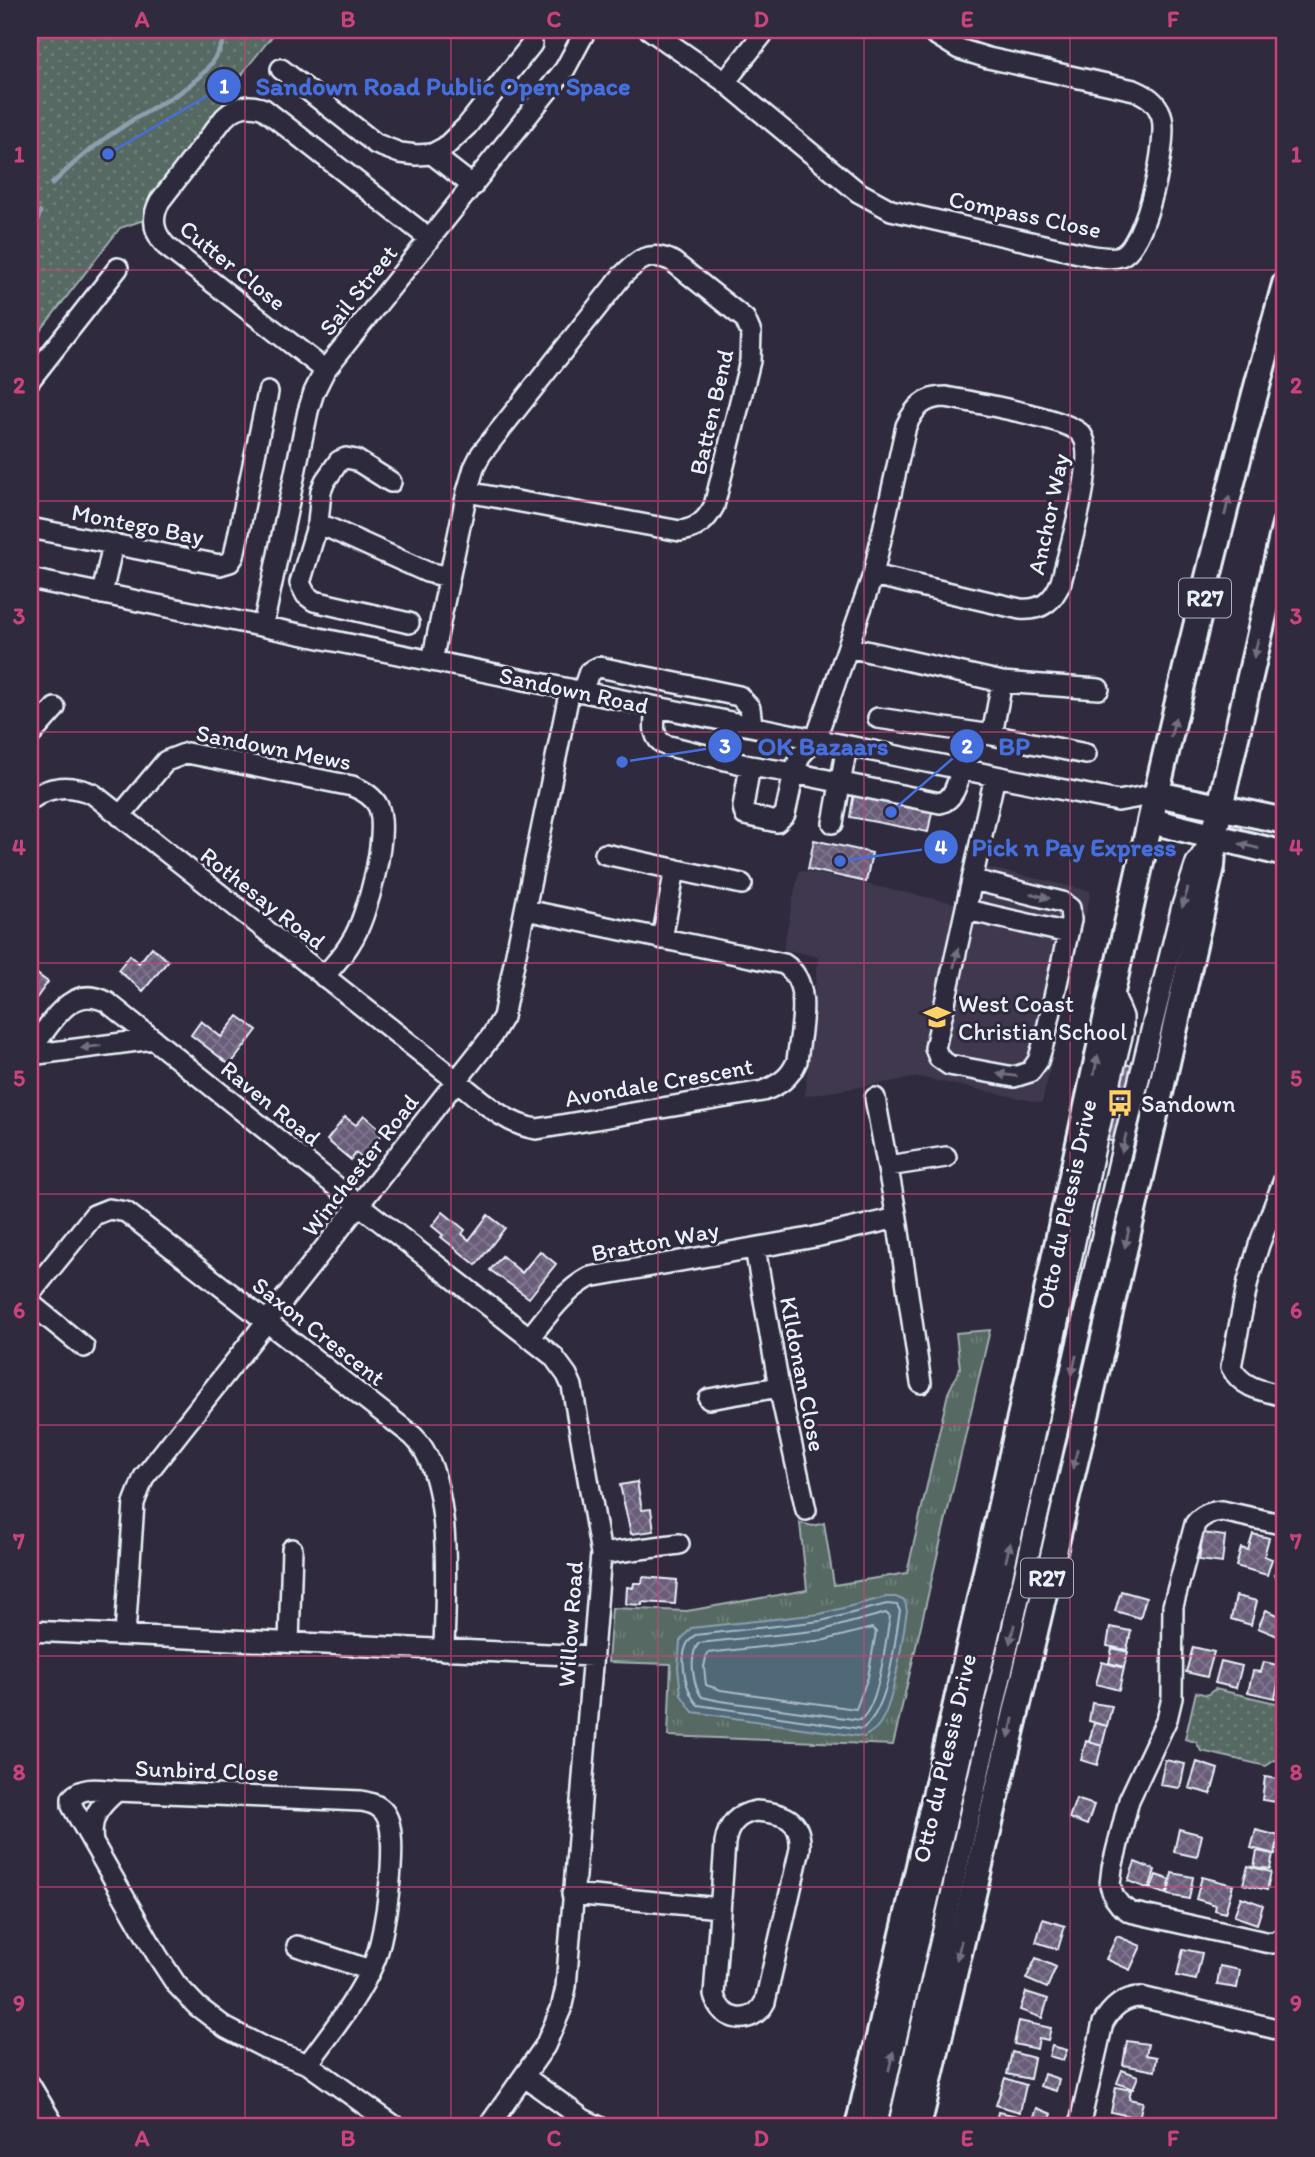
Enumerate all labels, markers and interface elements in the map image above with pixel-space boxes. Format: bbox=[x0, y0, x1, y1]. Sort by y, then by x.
text: A bbox=[134, 5, 150, 33]
text: B bbox=[341, 5, 356, 33]
text: C bbox=[547, 5, 562, 33]
text: D bbox=[753, 5, 769, 33]
text: E bbox=[961, 5, 974, 33]
text: F bbox=[1167, 5, 1180, 33]
callout: Sandown Road Public Open Space bbox=[206, 62, 645, 109]
text: Sandown Road Public Open Space bbox=[255, 70, 631, 102]
text: 1 bbox=[219, 73, 229, 98]
text: 1 bbox=[14, 140, 25, 168]
text: 1 bbox=[1291, 140, 1302, 168]
street label: Compass Close bbox=[946, 184, 1104, 244]
street label: Cutter Close bbox=[174, 213, 292, 317]
street label: Sail Street bbox=[313, 239, 403, 341]
street label: Batten Bend bbox=[682, 346, 740, 478]
text: 2 bbox=[13, 371, 26, 399]
text: 2 bbox=[1290, 371, 1303, 399]
street label: Anchor Way bbox=[1021, 451, 1075, 577]
one-way arrow bbox=[1222, 495, 1233, 517]
street label: Montego Bay bbox=[69, 497, 207, 551]
road number: R27 bbox=[1179, 578, 1231, 618]
text: 3 bbox=[13, 602, 26, 630]
text: 3 bbox=[1290, 602, 1303, 630]
one-way arrow bbox=[1251, 637, 1262, 659]
street label: Sandown Road bbox=[497, 660, 651, 720]
one-way arrow bbox=[1168, 716, 1179, 738]
street label: Sandown Mews bbox=[194, 718, 354, 776]
callout: BP bbox=[949, 722, 1044, 769]
callout: OK Bazaars bbox=[708, 723, 902, 770]
text: OK Bazaars bbox=[757, 730, 889, 762]
text: BP bbox=[998, 730, 1030, 762]
text: 3 bbox=[719, 733, 731, 758]
text: 2 bbox=[961, 733, 973, 758]
callout: Pick n Pay Express bbox=[923, 823, 1190, 870]
text: Pick n Pay Express bbox=[971, 831, 1177, 863]
text: 4 bbox=[12, 833, 26, 861]
text: 4 bbox=[1289, 833, 1303, 861]
text: 4 bbox=[935, 834, 948, 859]
street label: Rothesay Road bbox=[195, 840, 331, 956]
one-way arrow bbox=[1238, 840, 1260, 851]
one-way arrow bbox=[1179, 888, 1190, 909]
one-way arrow bbox=[1029, 891, 1051, 902]
one-way arrow bbox=[951, 947, 962, 969]
place label: West Coast Christian School bbox=[958, 989, 1127, 1046]
school or university icon: West Coast Christian School bbox=[922, 1002, 952, 1032]
one-way arrow bbox=[80, 1042, 102, 1053]
street label: Avondale Crescent bbox=[563, 1051, 755, 1113]
street label: Raven Road bbox=[215, 1054, 327, 1152]
one-way arrow bbox=[1091, 1054, 1102, 1076]
text: 5 bbox=[13, 1064, 25, 1092]
text: 5 bbox=[1290, 1064, 1302, 1092]
one-way arrow bbox=[996, 1069, 1018, 1080]
street label: Winchester Road bbox=[295, 1088, 425, 1242]
bus stop icon: Sandown bbox=[1105, 1088, 1135, 1118]
place label: Sandown bbox=[1141, 1089, 1236, 1118]
street label: Otto du Plessis Drive bbox=[1030, 1096, 1102, 1312]
one-way arrow bbox=[1118, 1132, 1129, 1154]
street label: Bratton Way bbox=[589, 1214, 722, 1268]
one-way arrow bbox=[1121, 1227, 1132, 1249]
street label: Saxon Crescent bbox=[247, 1270, 391, 1392]
street label: KIldonan Close bbox=[774, 1294, 832, 1454]
text: 6 bbox=[13, 1296, 25, 1324]
text: 6 bbox=[1290, 1296, 1302, 1324]
one-way arrow bbox=[1068, 1354, 1079, 1376]
one-way arrow bbox=[1069, 1448, 1080, 1470]
text: 7 bbox=[12, 1527, 25, 1555]
text: 7 bbox=[1289, 1527, 1302, 1555]
one-way arrow bbox=[1002, 1541, 1013, 1563]
road number: R27 bbox=[1021, 1558, 1073, 1597]
street label: Willow Road bbox=[551, 1560, 589, 1688]
one-way arrow bbox=[1006, 1623, 1017, 1645]
street label: Otto du Plessis Drive bbox=[906, 1651, 982, 1865]
one-way arrow bbox=[1005, 1717, 1016, 1739]
street label: Sunbird Close bbox=[135, 1753, 279, 1787]
text: 8 bbox=[13, 1758, 26, 1786]
text: 8 bbox=[1290, 1758, 1303, 1786]
one-way arrow bbox=[953, 1939, 964, 1961]
text: 9 bbox=[13, 1989, 25, 2017]
text: 9 bbox=[1290, 1989, 1302, 2017]
one-way arrow bbox=[886, 2050, 897, 2072]
text: A bbox=[134, 2124, 150, 2152]
text: B bbox=[341, 2124, 356, 2152]
text: C bbox=[547, 2124, 562, 2152]
text: D bbox=[753, 2124, 769, 2152]
text: E bbox=[961, 2124, 974, 2152]
text: F bbox=[1167, 2124, 1180, 2152]

